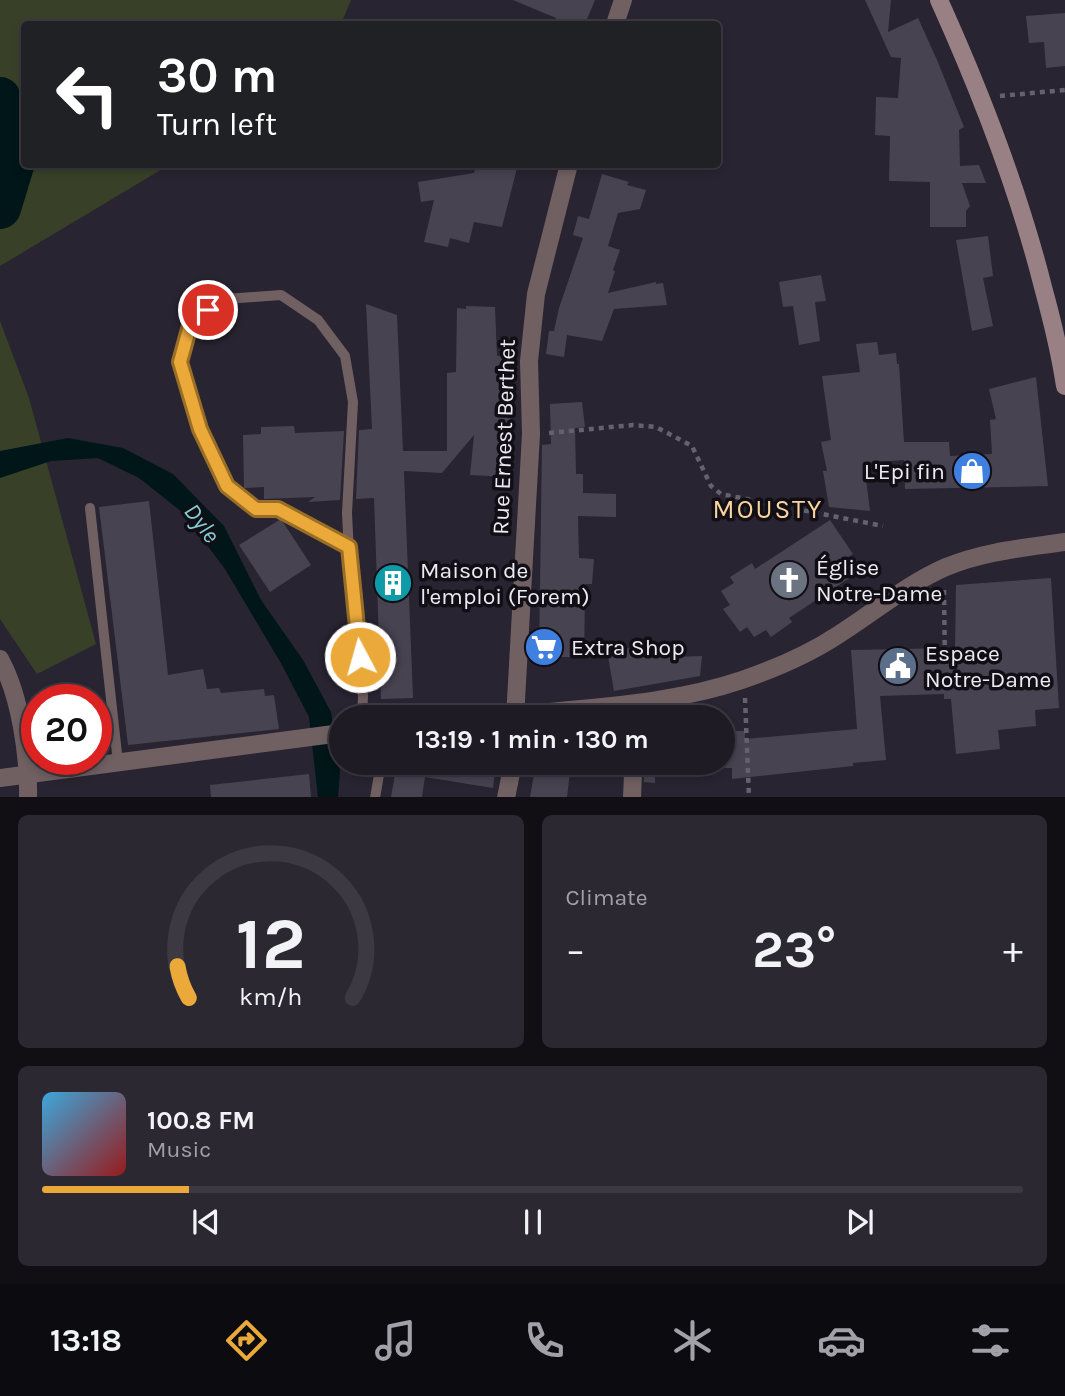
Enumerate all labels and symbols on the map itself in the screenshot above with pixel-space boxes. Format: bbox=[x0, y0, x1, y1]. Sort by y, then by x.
pin bbox=[178, 280, 238, 340]
street label: Rue Ernest Berthet bbox=[487, 338, 521, 535]
shop icon: L'Epi fin bbox=[951, 450, 993, 492]
place label: L'Epi fin bbox=[864, 458, 945, 485]
district label: MOUSTY bbox=[713, 494, 823, 525]
water label: Dyle bbox=[178, 498, 226, 548]
place label: Église Notre-Dame bbox=[816, 554, 942, 607]
place label: Maison de l'emploi (Forem) bbox=[420, 557, 590, 610]
church icon: Église Notre-Dame bbox=[768, 559, 810, 601]
building icon: Maison de l'emploi (Forem) bbox=[372, 562, 414, 604]
position arrow bbox=[323, 620, 397, 694]
supermarket icon: Extra Shop bbox=[523, 626, 565, 668]
place label: Extra Shop bbox=[571, 634, 685, 661]
place label: Espace Notre-Dame bbox=[925, 640, 1051, 693]
public building icon: Espace Notre-Dame bbox=[877, 645, 919, 687]
speed limit sign: 20 bbox=[21, 684, 112, 775]

